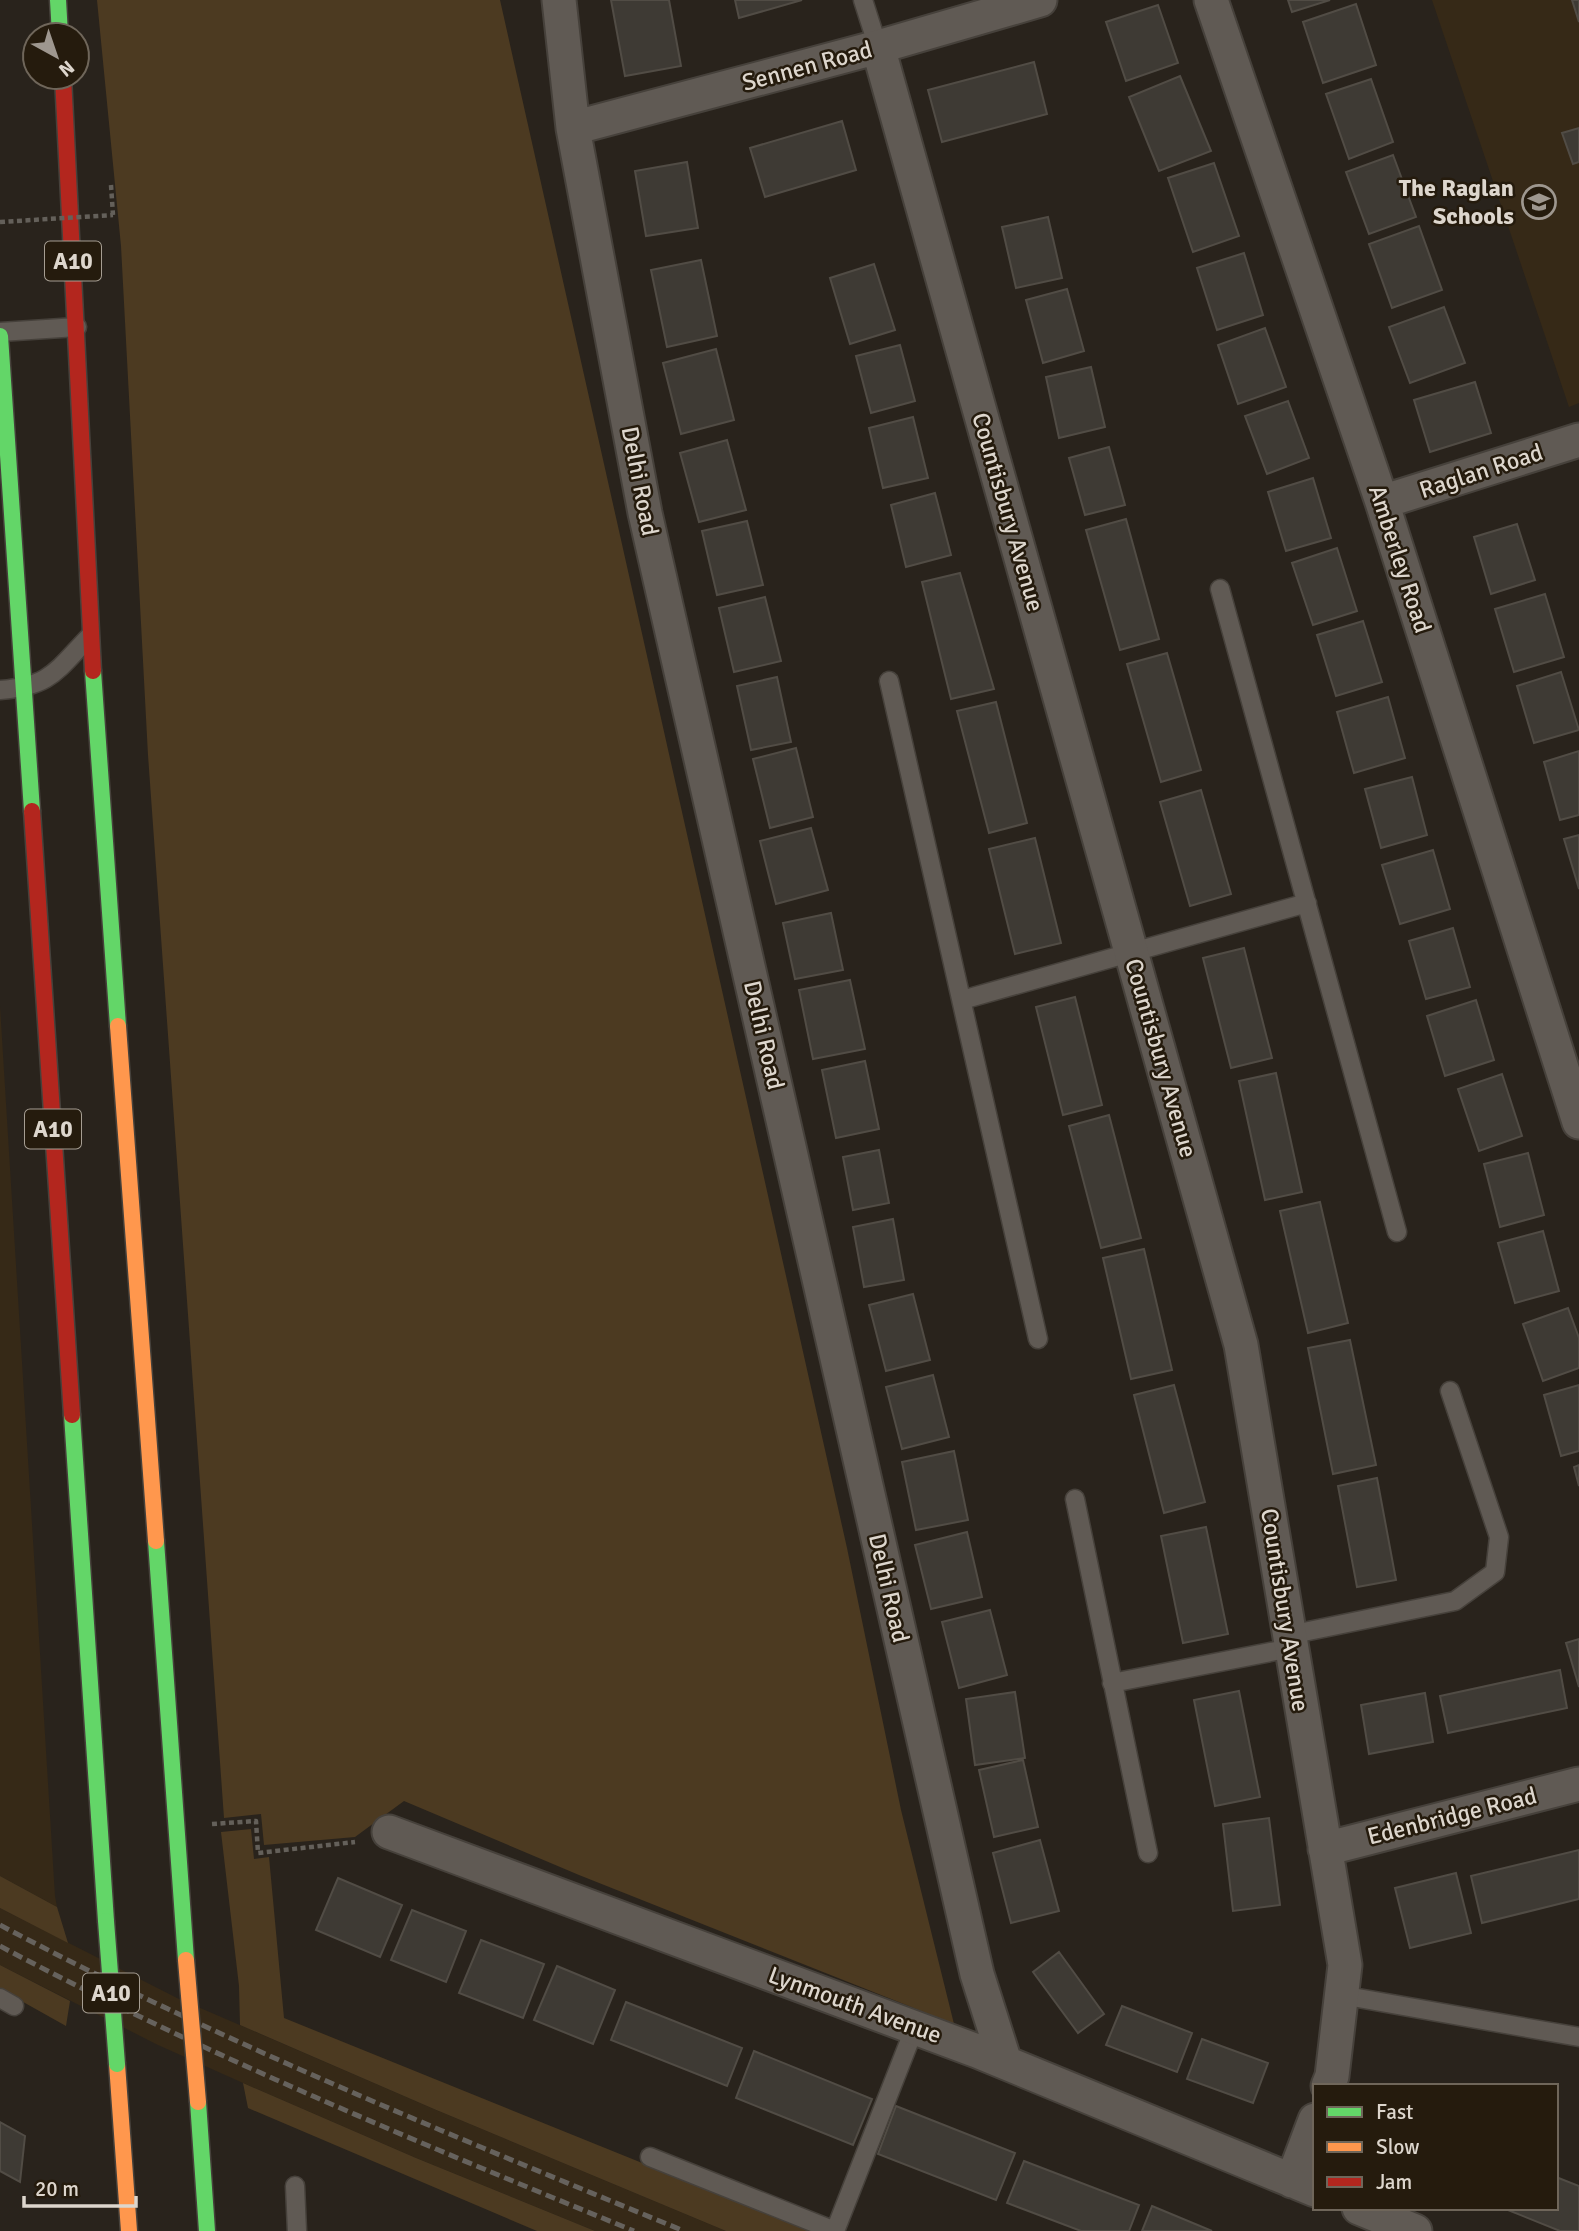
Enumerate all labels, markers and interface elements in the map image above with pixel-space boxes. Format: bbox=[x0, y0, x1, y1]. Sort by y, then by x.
north arrow bbox=[21, 21, 91, 91]
street label: Sennen Road bbox=[739, 34, 875, 98]
text: N bbox=[54, 55, 79, 82]
place label: The Raglan Schools bbox=[1399, 173, 1514, 231]
school or university icon: The Raglan Schools bbox=[1520, 183, 1558, 221]
road number: A10 bbox=[45, 242, 101, 280]
street label: Countisbury Avenue bbox=[965, 409, 1051, 615]
street label: Delhi Road bbox=[615, 424, 665, 538]
street label: Raglan Road bbox=[1416, 437, 1546, 505]
street label: Amberley Road bbox=[1362, 481, 1438, 637]
street label: Countisbury Avenue bbox=[1118, 955, 1204, 1161]
street label: Delhi Road bbox=[737, 978, 791, 1092]
road number: A10 bbox=[25, 1110, 81, 1148]
street label: Countisbury Avenue bbox=[1254, 1506, 1316, 1714]
street label: Delhi Road bbox=[862, 1531, 916, 1645]
street label: Edenbridge Road bbox=[1364, 1780, 1540, 1852]
street label: Lynmouth Avenue bbox=[764, 1960, 946, 2050]
road number: A10 bbox=[83, 1974, 139, 2012]
legend bbox=[1313, 2084, 1558, 2210]
text: Fast bbox=[1376, 2099, 1413, 2125]
text: Slow bbox=[1376, 2134, 1420, 2160]
scale bar bbox=[24, 2164, 136, 2208]
text: Jam bbox=[1376, 2169, 1412, 2195]
text: 20 m bbox=[35, 2176, 79, 2202]

